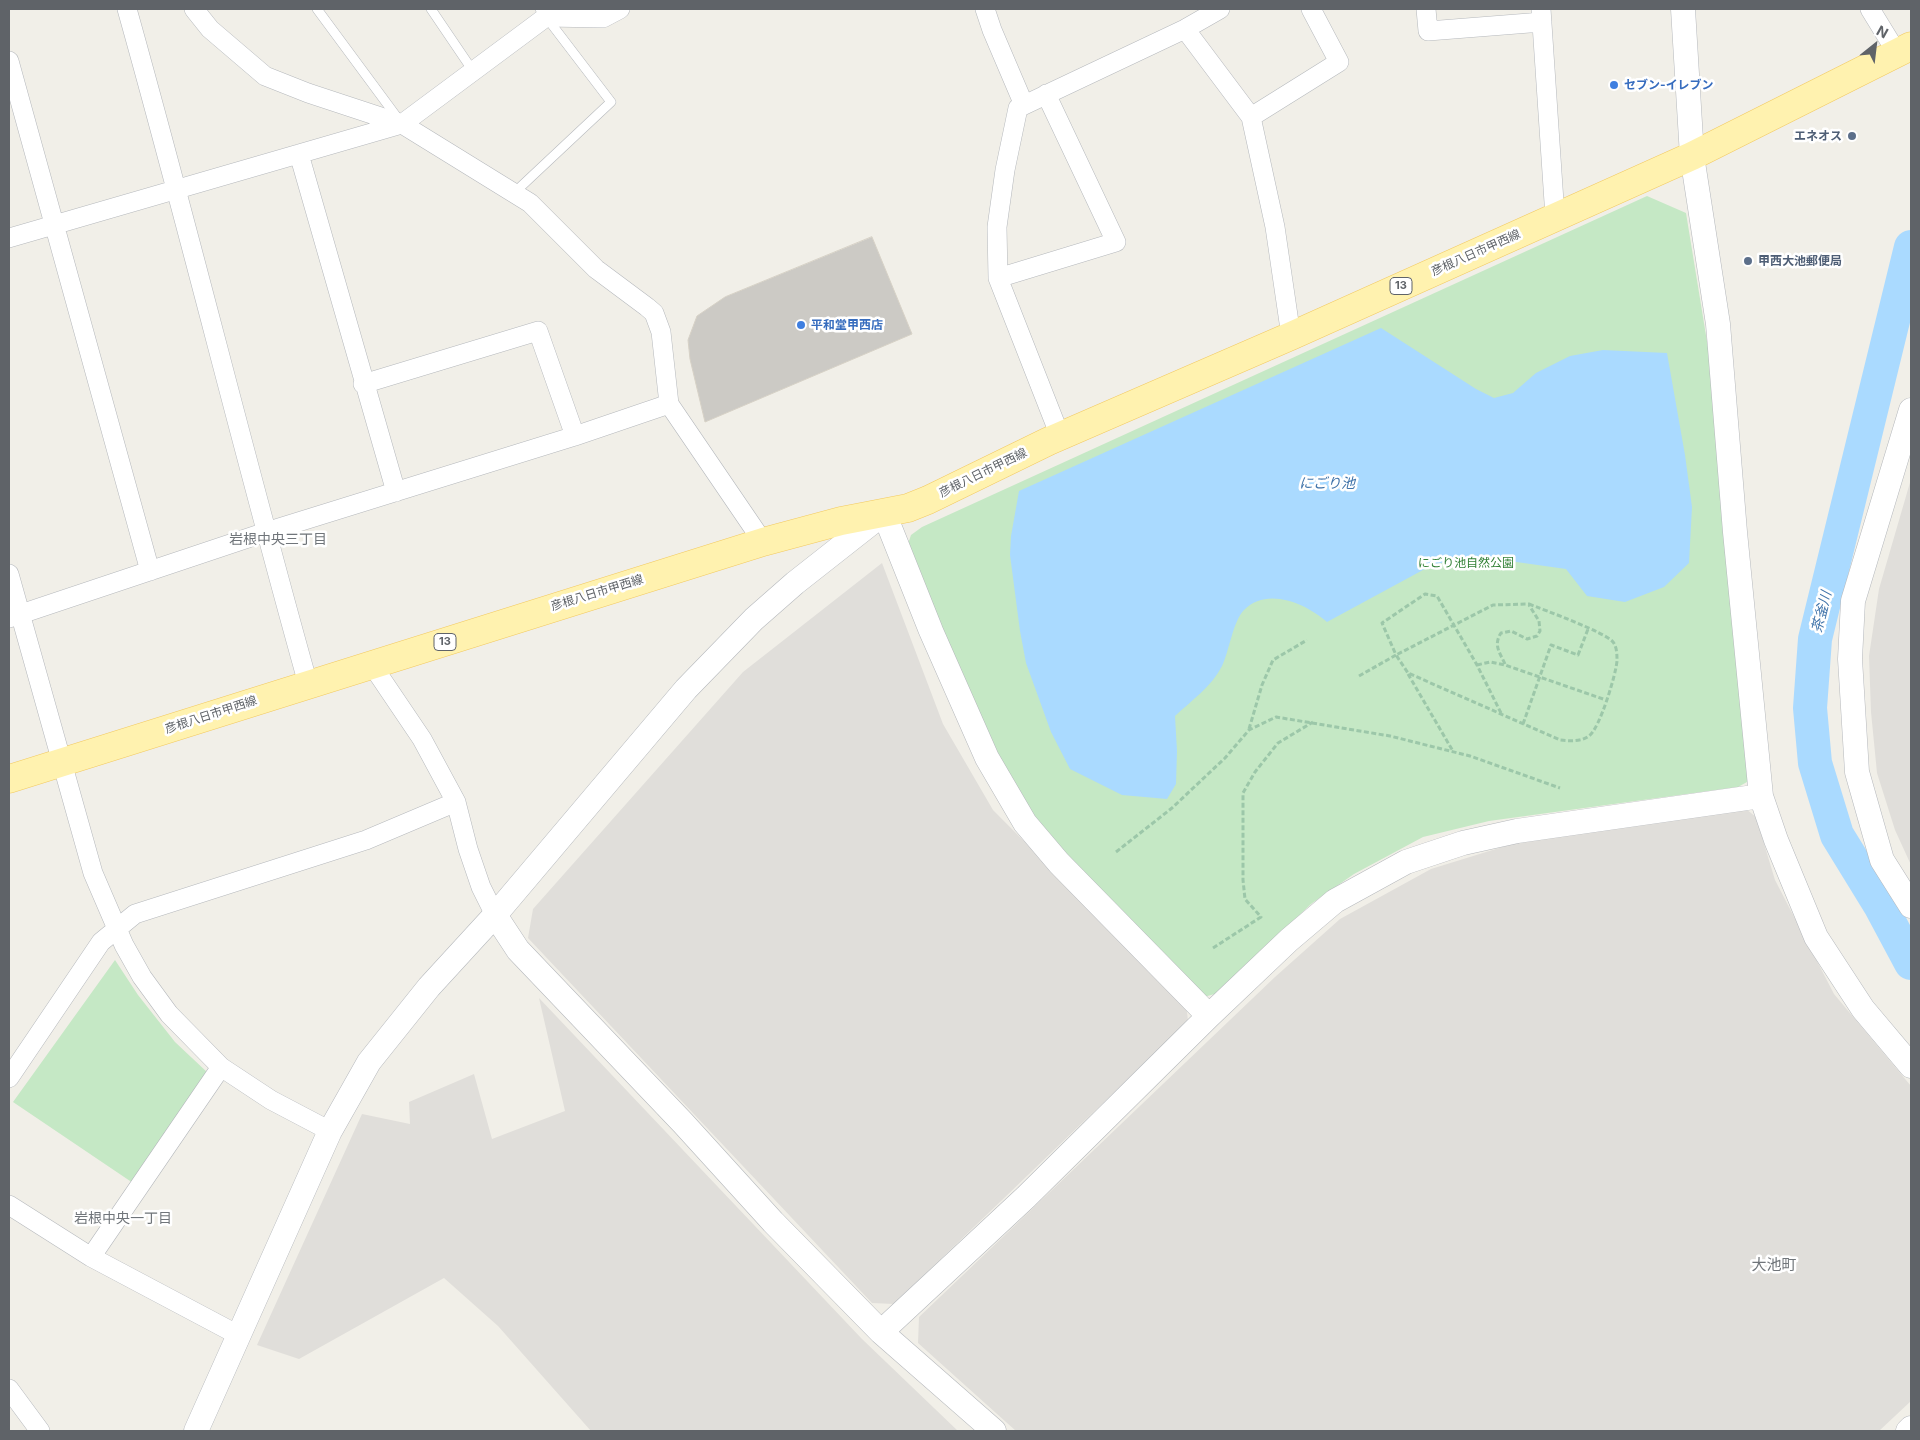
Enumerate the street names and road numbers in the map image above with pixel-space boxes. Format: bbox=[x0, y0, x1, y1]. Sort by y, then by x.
street label: 彦根八日市甲西線 bbox=[1429, 227, 1523, 279]
road number: 13 bbox=[1390, 278, 1412, 294]
street label: 彦根八日市甲西線 bbox=[937, 445, 1029, 501]
street label: 彦根八日市甲西線 bbox=[549, 572, 645, 614]
road number: 13 bbox=[434, 634, 456, 650]
street label: 彦根八日市甲西線 bbox=[163, 693, 259, 737]

